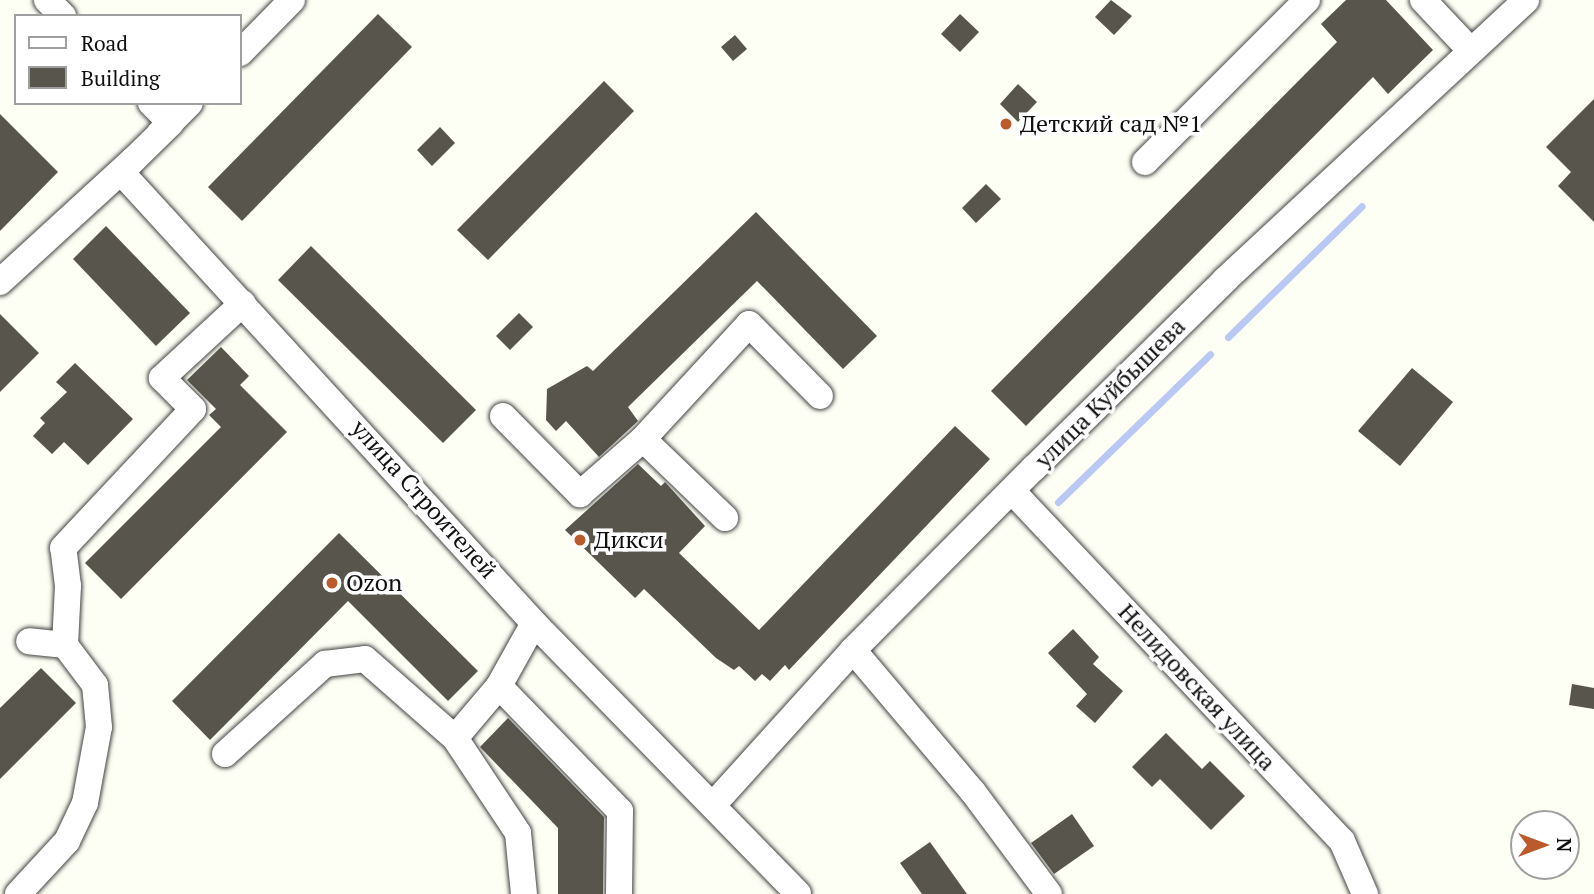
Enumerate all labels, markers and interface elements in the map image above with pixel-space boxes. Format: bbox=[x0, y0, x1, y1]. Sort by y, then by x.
legend bbox=[14, 14, 242, 105]
text: Road bbox=[81, 29, 128, 57]
text: Building bbox=[81, 64, 160, 92]
place label: Детский сад №1 bbox=[1020, 110, 1202, 138]
marker: Детский сад №1 bbox=[998, 116, 1014, 132]
street label: улица Куйбышева bbox=[1029, 312, 1191, 474]
street label: улица Строителей bbox=[345, 414, 503, 584]
place label: Дикси bbox=[594, 526, 664, 554]
marker: Дикси bbox=[572, 532, 588, 548]
place label: Ozon bbox=[346, 569, 402, 597]
marker: Ozon bbox=[324, 575, 340, 591]
street label: Нелидовская улица bbox=[1112, 598, 1282, 776]
north arrow bbox=[1510, 810, 1580, 880]
text: N bbox=[1552, 838, 1577, 852]

